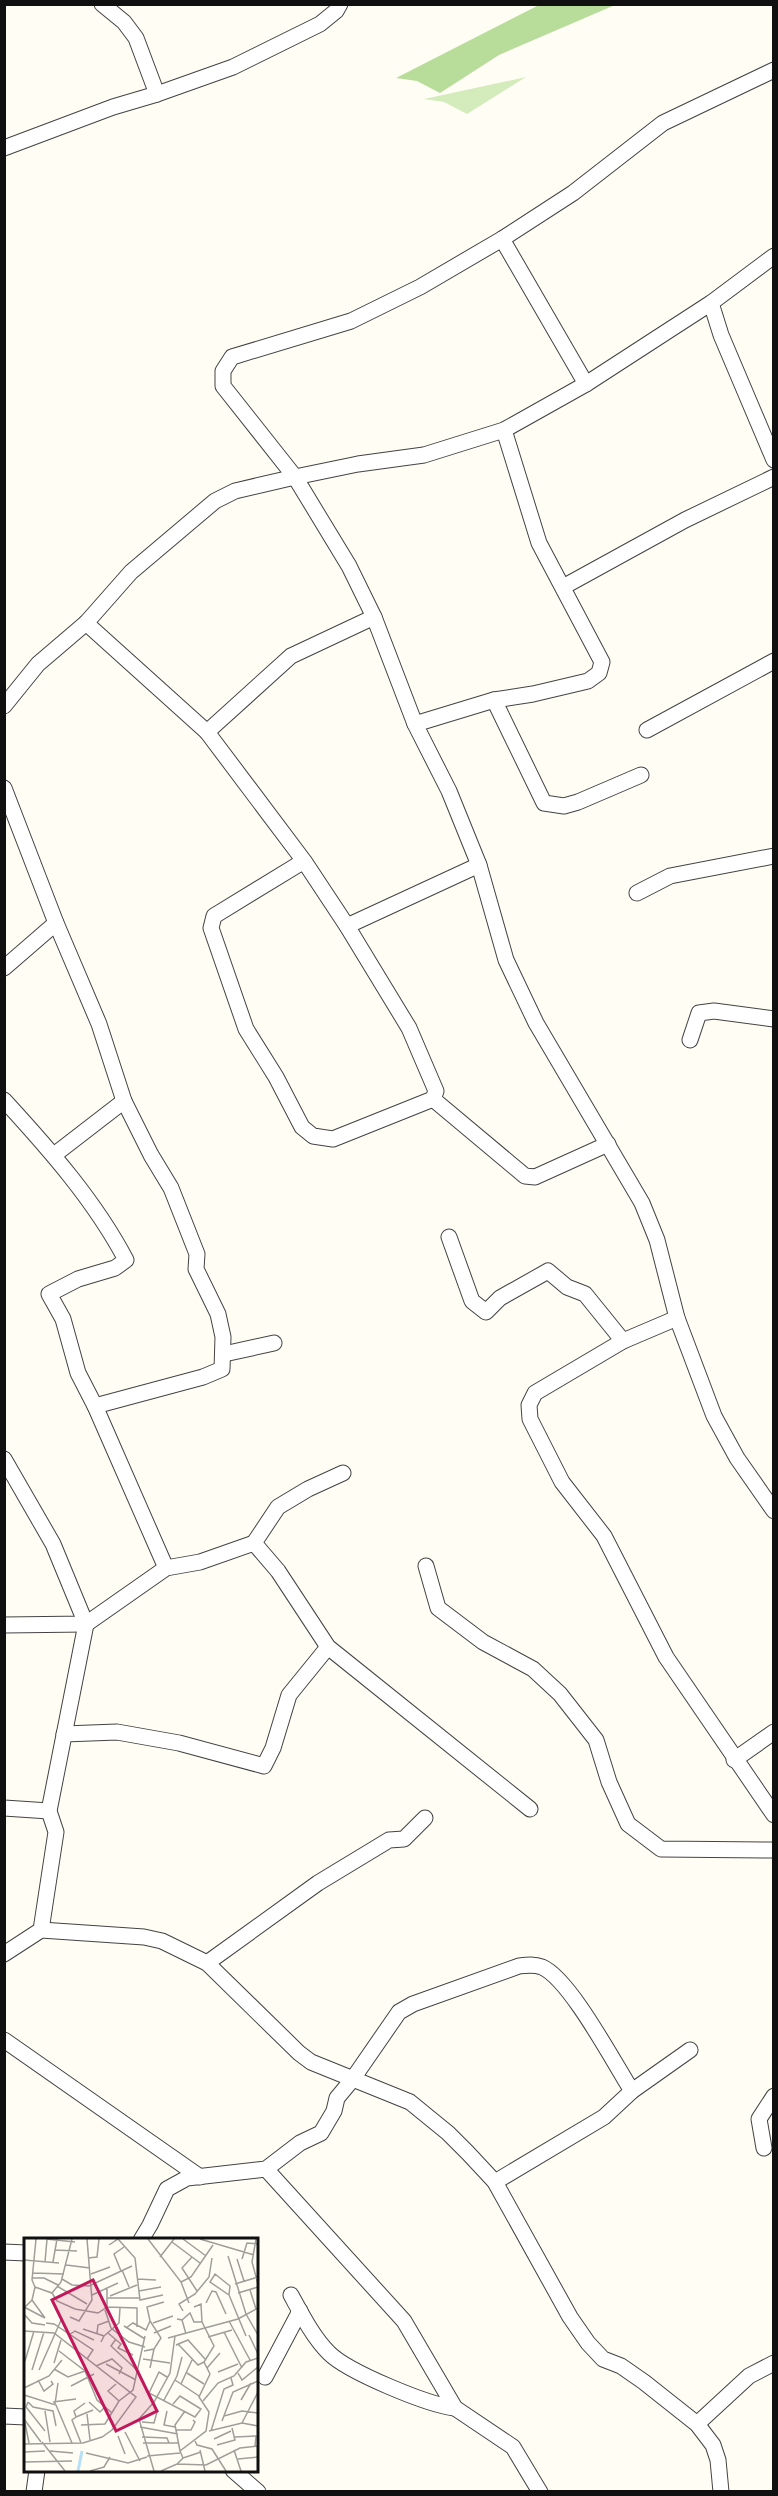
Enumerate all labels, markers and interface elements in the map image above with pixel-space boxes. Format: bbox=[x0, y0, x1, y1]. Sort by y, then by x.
inset map bbox=[24, 2238, 258, 2472]

